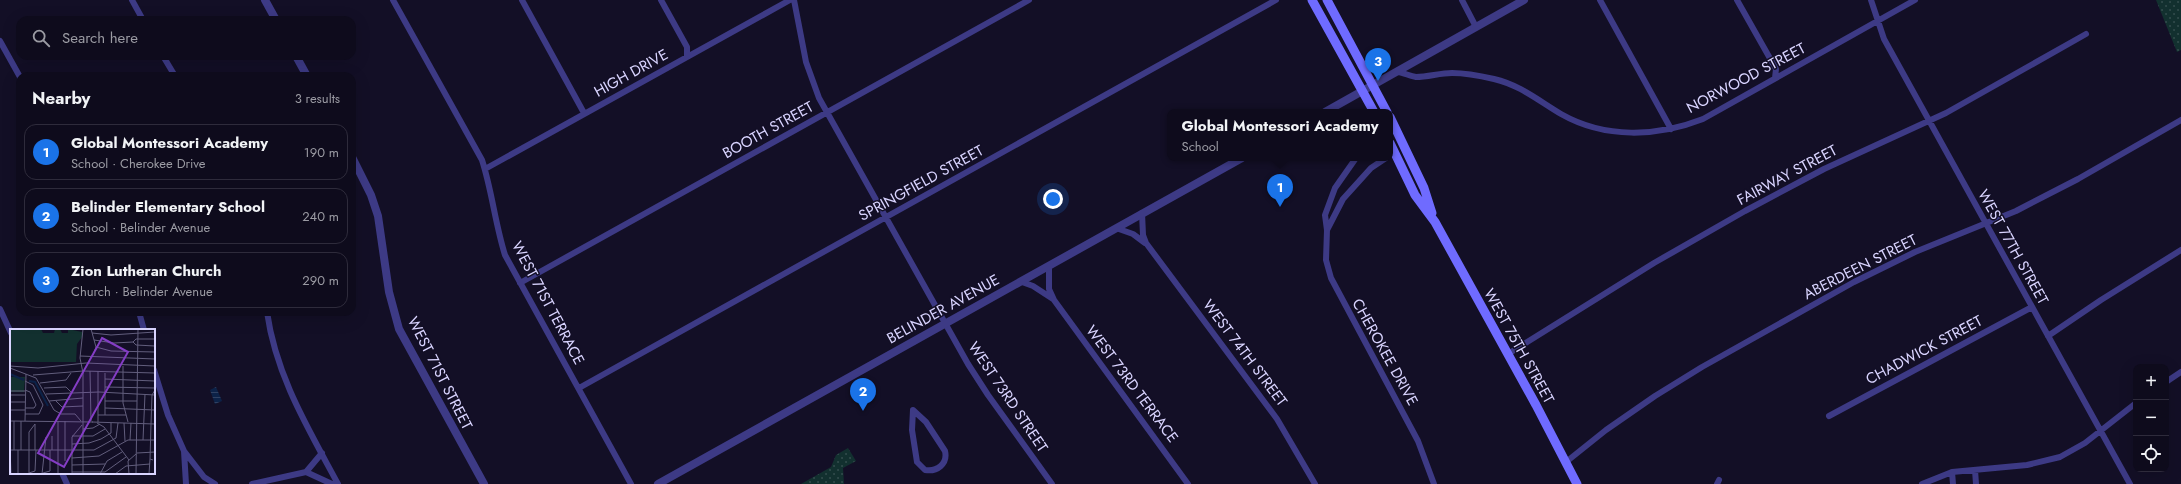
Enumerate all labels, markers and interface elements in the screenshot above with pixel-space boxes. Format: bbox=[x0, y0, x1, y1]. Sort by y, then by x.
search box bbox=[16, 16, 356, 60]
icon: search bbox=[30, 27, 52, 49]
text: Search here bbox=[62, 27, 138, 49]
street label: NORWOOD STREET bbox=[1683, 37, 1809, 119]
street label: HIGH DRIVE bbox=[590, 44, 672, 102]
pin: 3 bbox=[1365, 48, 1391, 81]
text: Nearby bbox=[32, 86, 90, 110]
text: 3 results bbox=[295, 89, 340, 108]
street label: BOOTH STREET bbox=[719, 96, 817, 164]
popup bbox=[1167, 109, 1393, 161]
text: Global Montessori Academy bbox=[1182, 115, 1378, 137]
text: Global Montessori Academy bbox=[71, 132, 268, 154]
text: School bbox=[1182, 137, 1219, 156]
street label: FAIRWAY STREET bbox=[1733, 139, 1841, 211]
street label: SPRINGFIELD STREET bbox=[855, 140, 987, 226]
text: 1 bbox=[43, 143, 49, 162]
text: 190 m bbox=[304, 143, 339, 162]
text: School · Cherokee Drive bbox=[71, 154, 206, 173]
pin: 1 bbox=[1267, 174, 1293, 207]
street label: WEST 77TH STREET bbox=[1972, 186, 2054, 309]
your location bbox=[1043, 189, 1063, 209]
text: Belinder Elementary School bbox=[71, 196, 265, 218]
text: 2 bbox=[42, 207, 50, 226]
text: 240 m bbox=[302, 207, 339, 226]
text: School · Belinder Avenue bbox=[71, 218, 210, 237]
street label: ABERDEEN STREET bbox=[1799, 229, 1921, 305]
street label: WEST 71ST TERRACE bbox=[506, 237, 590, 369]
text: Zion Lutheran Church bbox=[71, 260, 222, 282]
street label: BELINDER AVENUE bbox=[883, 269, 1003, 349]
text: 3 bbox=[42, 271, 50, 290]
text: 290 m bbox=[302, 271, 339, 290]
text: Church · Belinder Avenue bbox=[71, 282, 213, 301]
street label: WEST 75TH STREET bbox=[1478, 285, 1560, 408]
street label: CHEROKEE DRIVE bbox=[1346, 294, 1424, 410]
street label: WEST 74TH STREET bbox=[1197, 295, 1293, 411]
street label: CHADWICK STREET bbox=[1862, 310, 1986, 390]
street label: WEST 71ST STREET bbox=[402, 313, 478, 433]
street label: WEST 73RD TERRACE bbox=[1080, 321, 1184, 447]
inset map bbox=[10, 329, 155, 474]
street label: WEST 73RD STREET bbox=[963, 337, 1053, 457]
map controls bbox=[2133, 364, 2169, 472]
button: + bbox=[2133, 364, 2169, 400]
pin: 2 bbox=[850, 378, 876, 411]
button: − bbox=[2133, 400, 2169, 436]
button: locate bbox=[2133, 436, 2169, 472]

